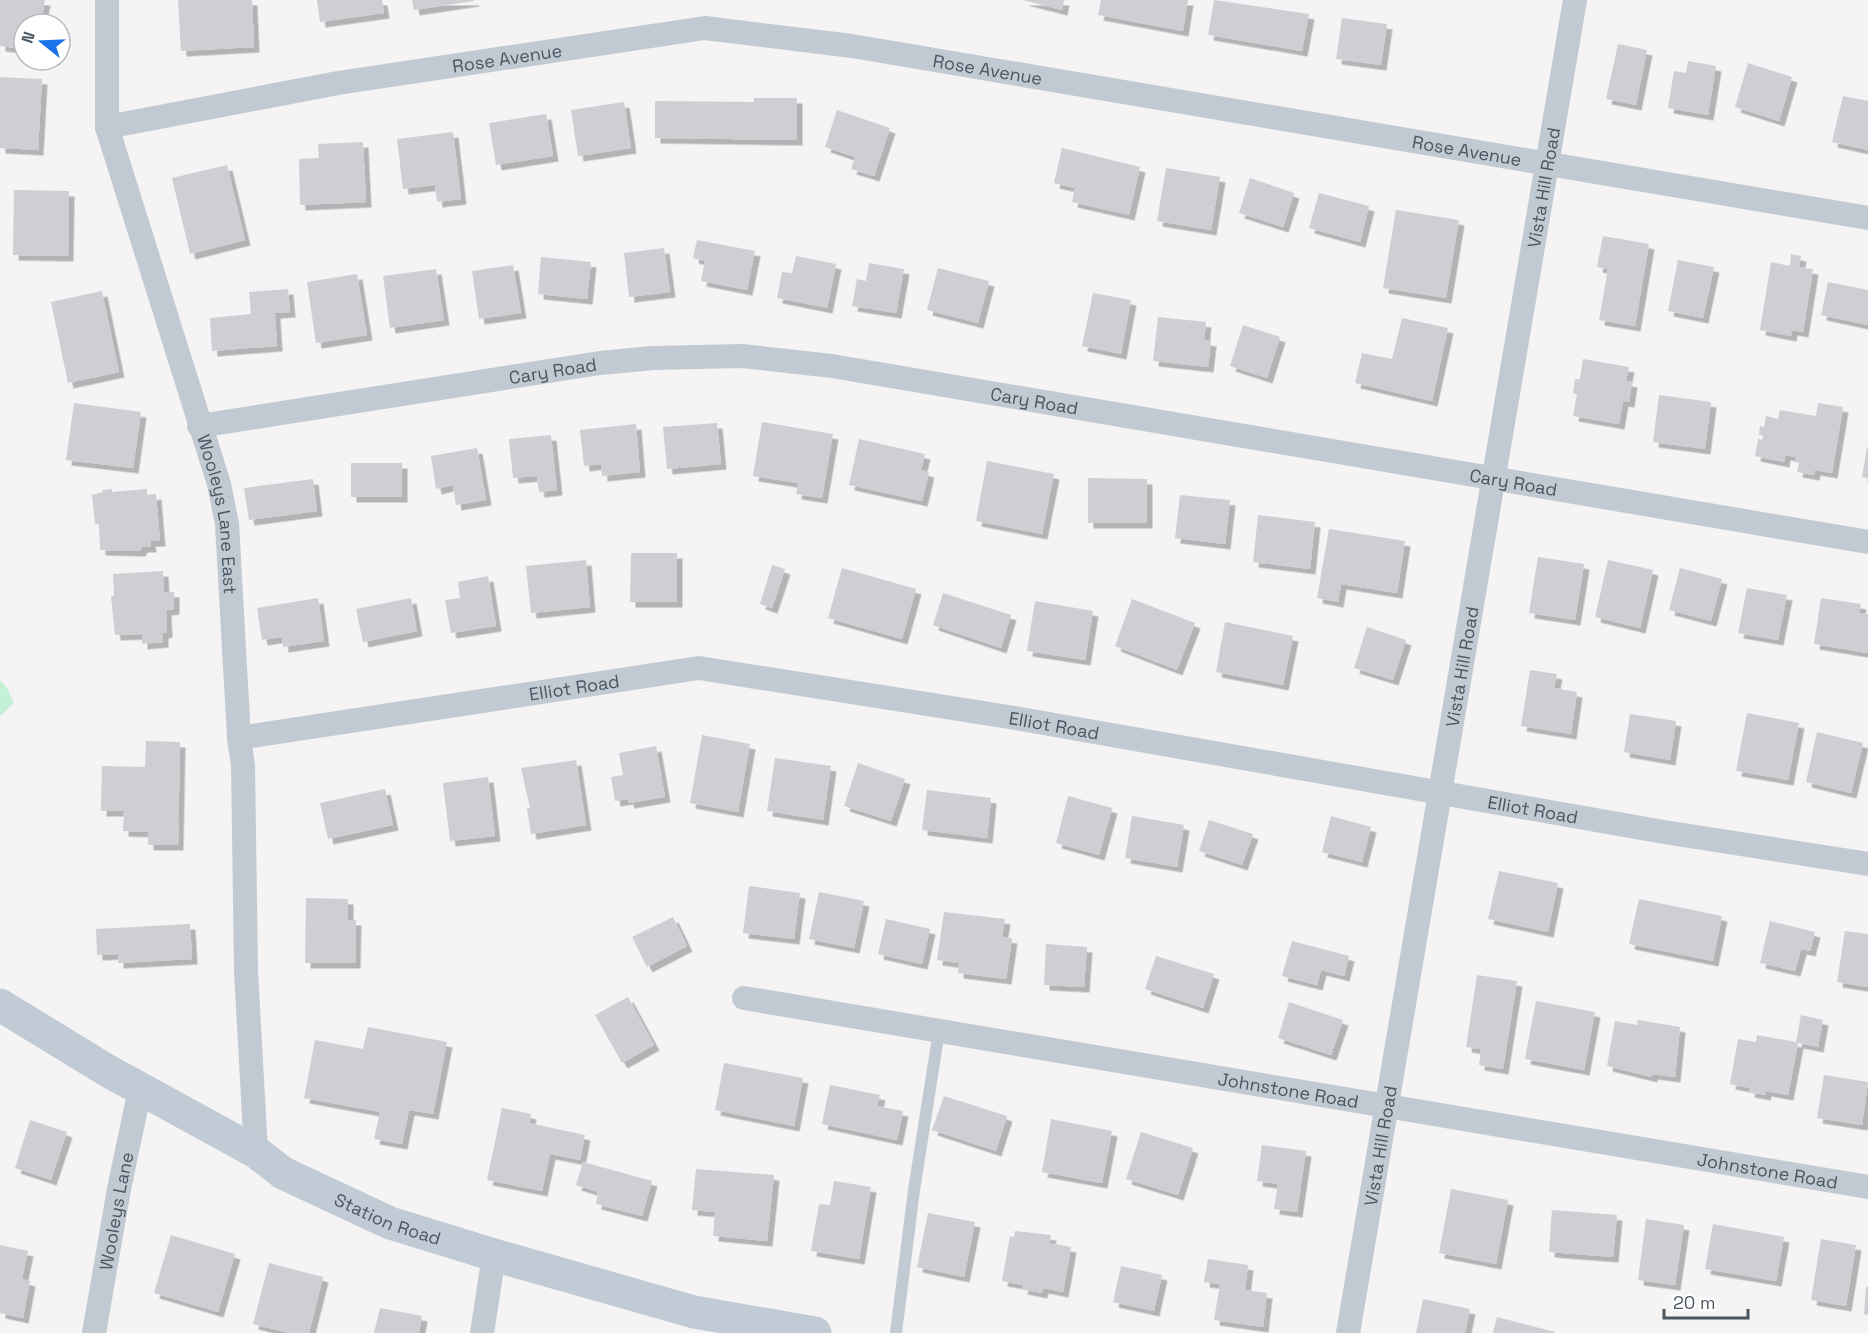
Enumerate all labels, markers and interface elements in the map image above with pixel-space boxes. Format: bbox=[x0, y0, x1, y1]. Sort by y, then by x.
north arrow bbox=[12, 12, 72, 72]
text: N bbox=[17, 29, 40, 46]
street label: Rose Avenue bbox=[451, 38, 563, 77]
street label: Rose Avenue bbox=[931, 48, 1044, 90]
street label: Vista Hill Road bbox=[1521, 125, 1565, 250]
street label: Rose Avenue bbox=[1410, 130, 1523, 171]
street label: Cary Road bbox=[507, 352, 598, 389]
street label: Cary Road bbox=[989, 382, 1080, 419]
street label: Wooleys Lane East bbox=[193, 431, 242, 595]
street label: Cary Road bbox=[1468, 463, 1559, 501]
street label: Vista Hill Road bbox=[1440, 605, 1483, 729]
street label: Elliot Road bbox=[527, 669, 621, 705]
street label: Elliot Road bbox=[1007, 706, 1101, 744]
street label: Elliot Road bbox=[1486, 790, 1580, 828]
street label: Johnstone Road bbox=[1216, 1066, 1360, 1113]
street label: Vista Hill Road bbox=[1358, 1084, 1401, 1208]
street label: Johnstone Road bbox=[1696, 1147, 1840, 1193]
street label: Wooleys Lane bbox=[94, 1150, 138, 1272]
street label: Station Road bbox=[331, 1187, 444, 1250]
scale bar bbox=[1664, 1282, 1748, 1320]
text: 20 m bbox=[1673, 1291, 1716, 1314]

